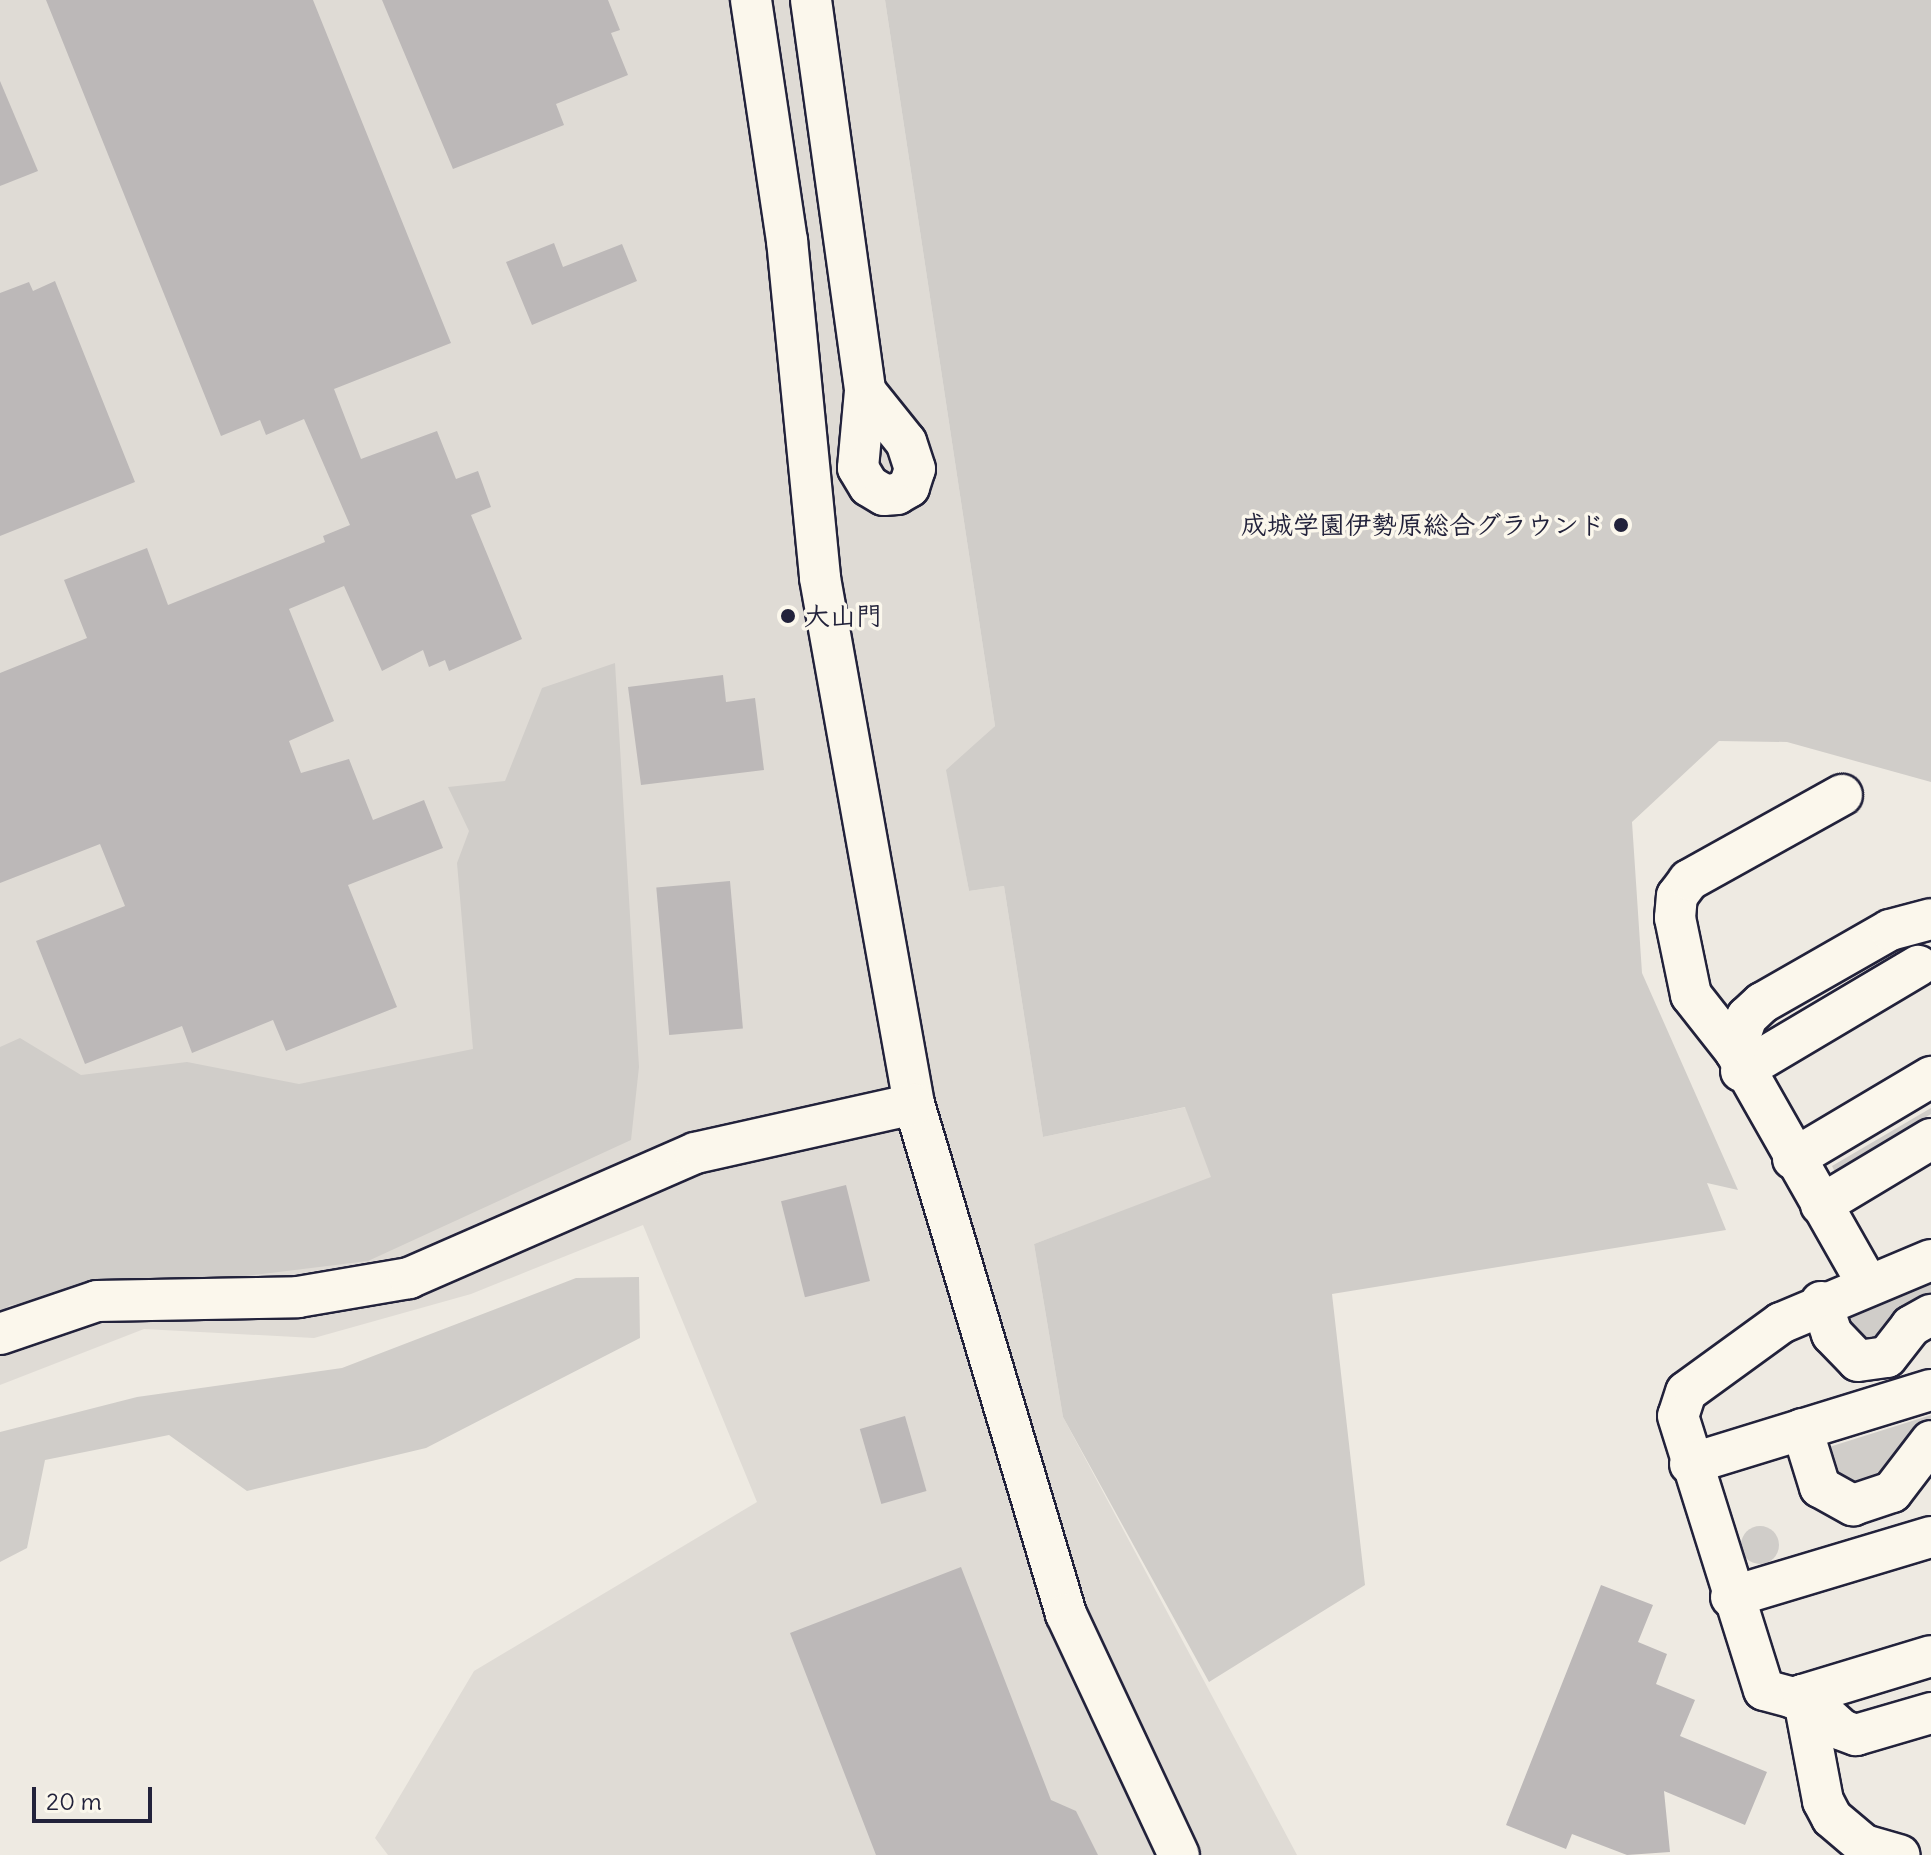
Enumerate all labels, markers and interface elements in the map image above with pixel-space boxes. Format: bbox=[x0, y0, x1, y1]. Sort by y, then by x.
place label: 成城学園伊勢原総合グラウンド bbox=[1241, 509, 1605, 541]
marker: 成城学園伊勢原総合グラウンド bbox=[1612, 516, 1630, 534]
place label: 大山門 bbox=[804, 600, 882, 632]
marker: 大山門 bbox=[779, 607, 797, 625]
scale bar bbox=[36, 1771, 156, 1821]
text: 20 m bbox=[46, 1786, 102, 1816]

